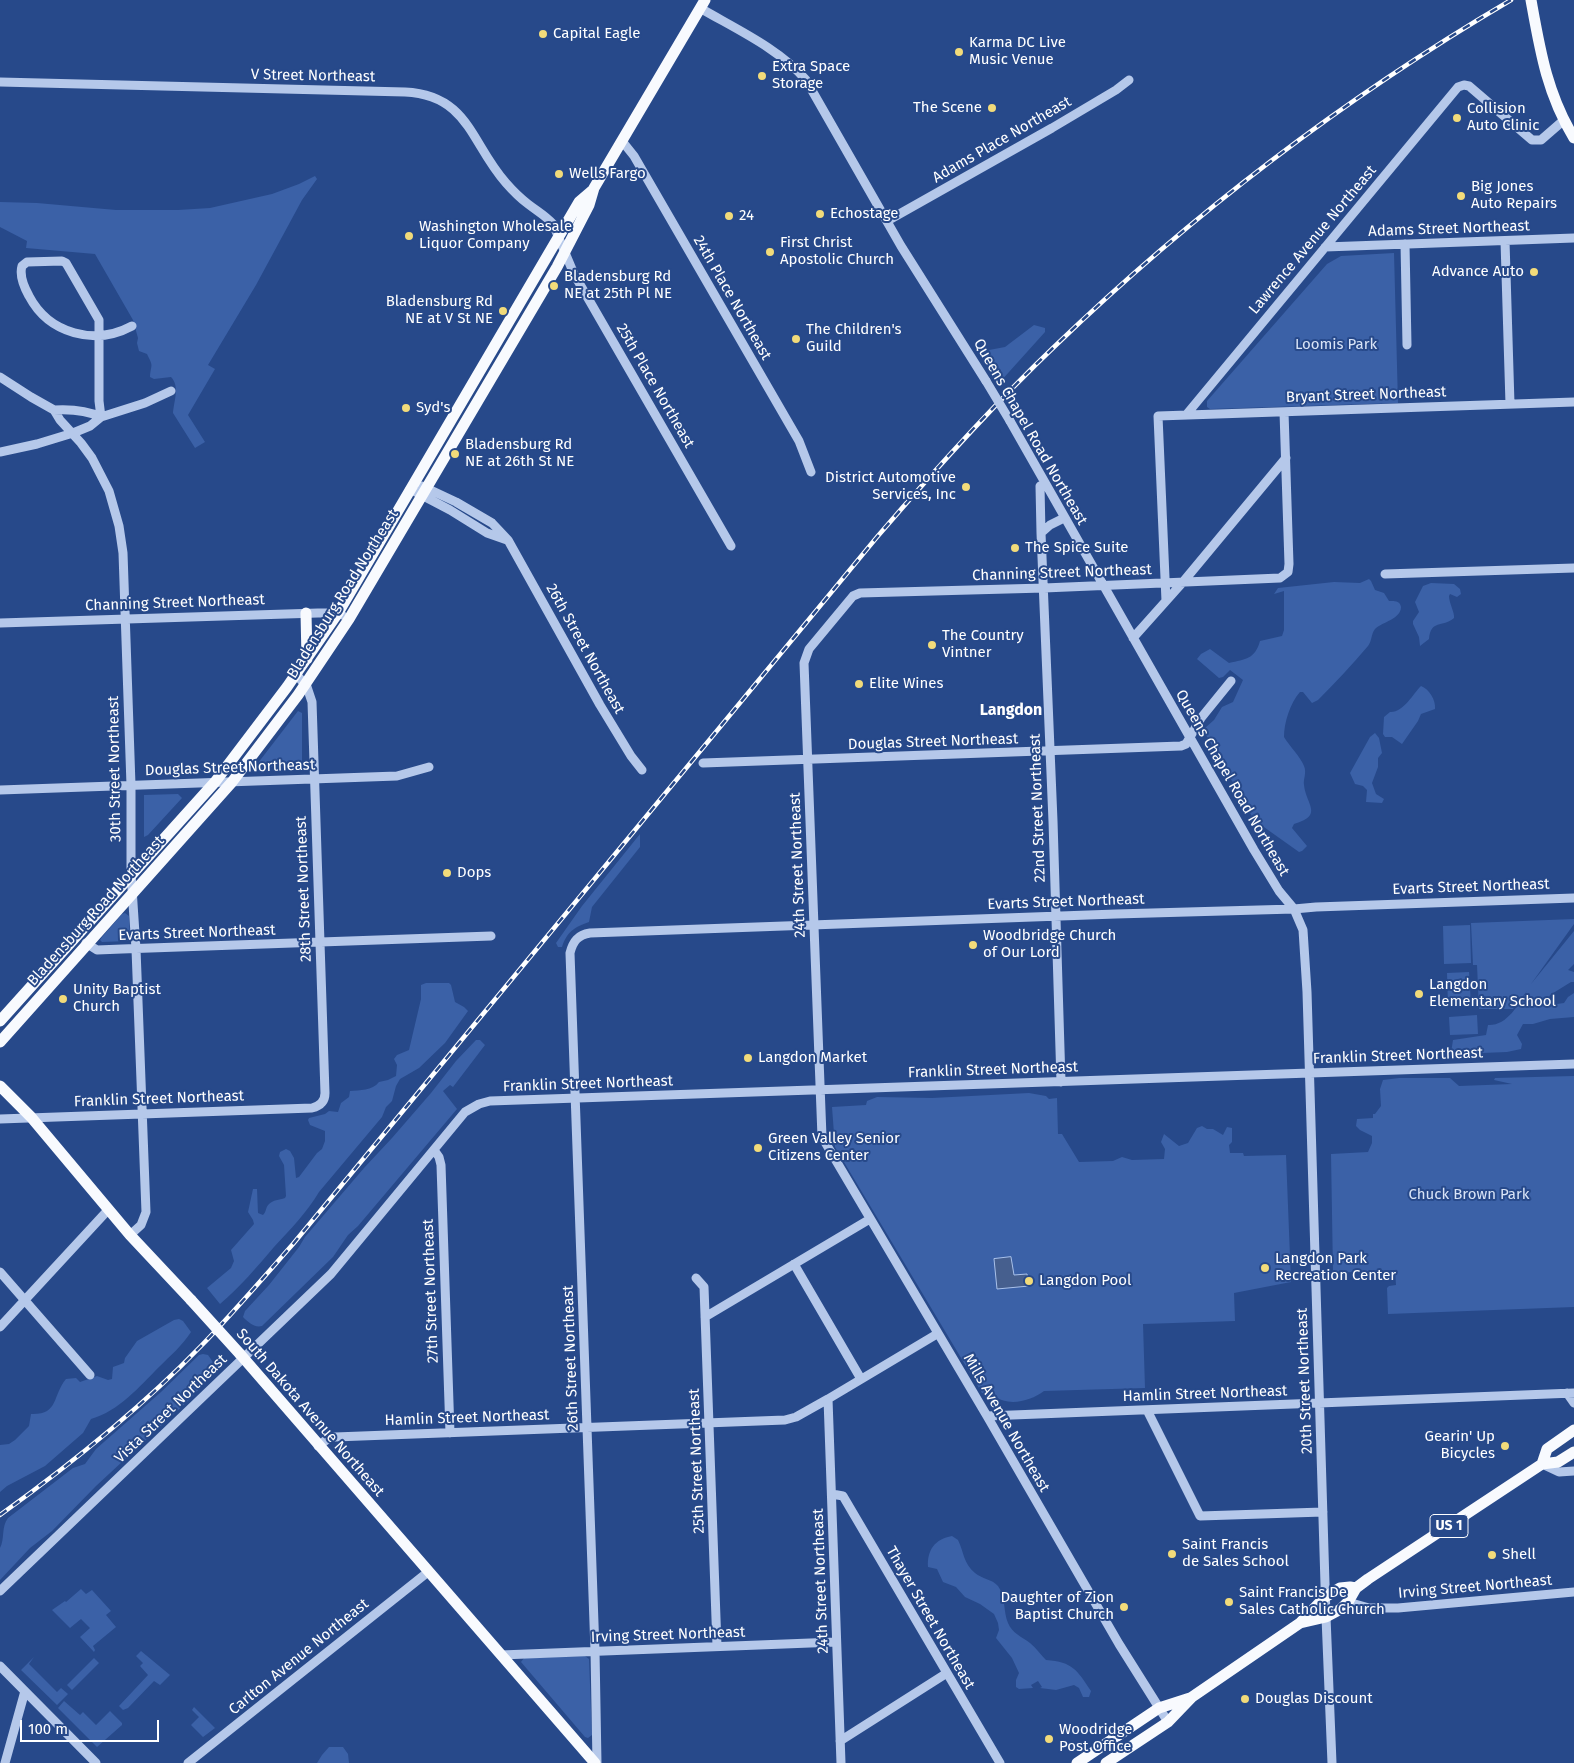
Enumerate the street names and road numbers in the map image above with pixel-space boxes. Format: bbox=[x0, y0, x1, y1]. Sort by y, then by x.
street label: V Street Northeast bbox=[251, 66, 375, 86]
street label: Adams Place Northeast bbox=[929, 93, 1075, 187]
street label: Lawrence Avenue Northeast bbox=[1245, 162, 1381, 318]
street label: Adams Street Northeast bbox=[1368, 217, 1530, 241]
street label: 24th Place Northeast bbox=[689, 233, 775, 363]
street label: 25th Place Northeast bbox=[612, 321, 698, 451]
street label: Queens Chapel Road Northeast bbox=[969, 336, 1091, 528]
street label: Bryant Street Northeast bbox=[1285, 383, 1447, 407]
street label: Bladensburg Road Northeast bbox=[284, 506, 402, 682]
street label: Channing Street Northeast bbox=[972, 561, 1152, 585]
street label: 26th Street Northeast bbox=[542, 581, 628, 717]
street label: Channing Street Northeast bbox=[85, 591, 265, 615]
street label: Queens Chapel Road Northeast bbox=[1171, 687, 1293, 879]
street label: 30th Street Northeast bbox=[105, 696, 125, 842]
street label: Douglas Street Northeast bbox=[848, 730, 1018, 754]
street label: 22nd Street Northeast bbox=[1026, 733, 1050, 883]
street label: Douglas Street Northeast bbox=[145, 756, 315, 780]
street label: 24th Street Northeast bbox=[786, 792, 810, 938]
street label: 28th Street Northeast bbox=[292, 816, 316, 962]
street label: Bladensburg Road Northeast bbox=[24, 832, 168, 990]
street label: Evarts Street Northeast bbox=[1392, 875, 1550, 899]
street label: Evarts Street Northeast bbox=[987, 890, 1145, 914]
street label: Evarts Street Northeast bbox=[118, 921, 276, 945]
street label: Franklin Street Northeast bbox=[1313, 1044, 1483, 1068]
street label: Franklin Street Northeast bbox=[908, 1058, 1078, 1082]
street label: Franklin Street Northeast bbox=[503, 1072, 673, 1096]
street label: Franklin Street Northeast bbox=[74, 1087, 244, 1111]
street label: 27th Street Northeast bbox=[419, 1219, 443, 1363]
street label: 26th Street Northeast bbox=[559, 1285, 583, 1431]
street label: 20th Street Northeast bbox=[1293, 1308, 1317, 1454]
street label: South Dakota Avenue Northeast bbox=[232, 1325, 388, 1501]
street label: Vista Street Northeast bbox=[111, 1351, 231, 1467]
street label: Mills Avenue Northeast bbox=[959, 1351, 1053, 1495]
street label: Hamlin Street Northeast bbox=[1122, 1382, 1288, 1406]
street label: 25th Street Northeast bbox=[685, 1388, 709, 1534]
street label: Hamlin Street Northeast bbox=[384, 1406, 550, 1430]
street label: 24th Street Northeast bbox=[809, 1508, 833, 1654]
road number: US 1 bbox=[1430, 1514, 1468, 1538]
street label: Thayer Street Northeast bbox=[882, 1543, 978, 1693]
street label: Irving Street Northeast bbox=[1397, 1571, 1553, 1603]
street label: Carlton Avenue Northeast bbox=[226, 1595, 372, 1719]
street label: Irving Street Northeast bbox=[590, 1623, 746, 1647]

